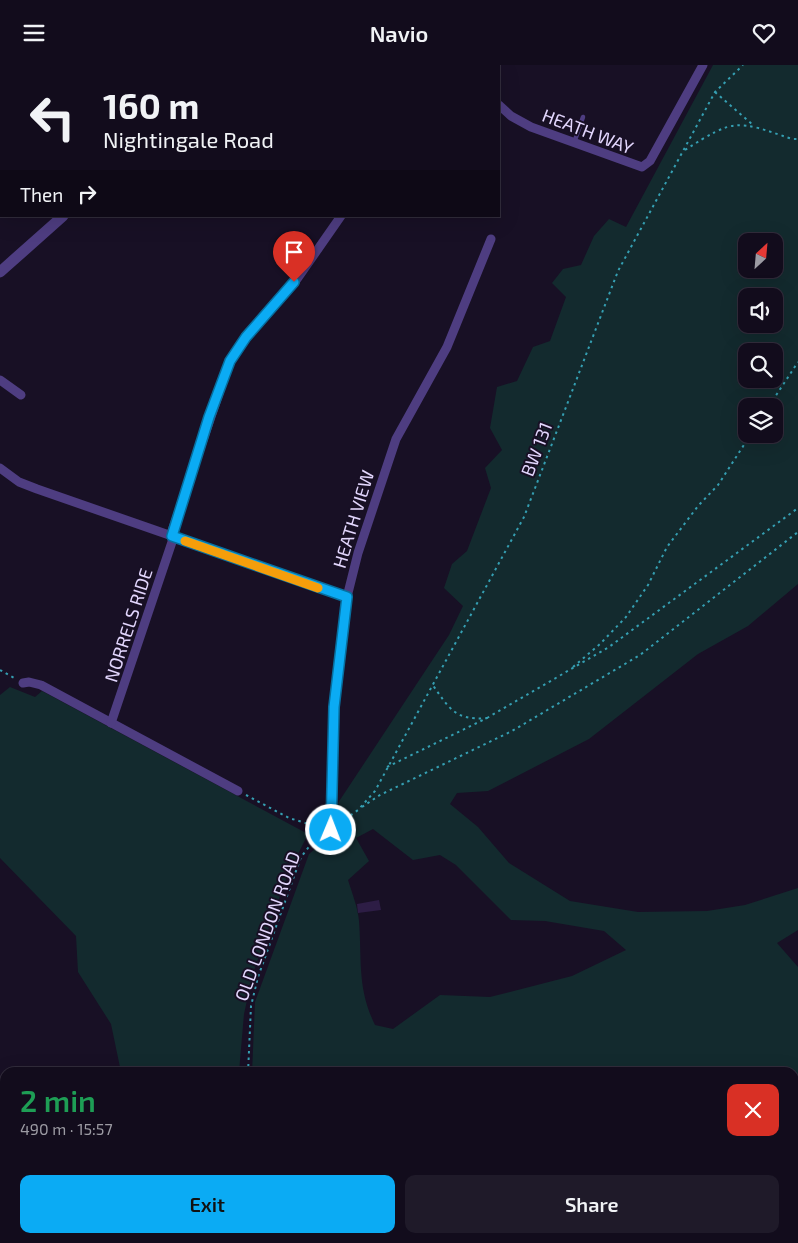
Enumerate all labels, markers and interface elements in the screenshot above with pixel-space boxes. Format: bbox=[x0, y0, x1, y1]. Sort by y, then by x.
icon: menu bbox=[20, 19, 48, 47]
icon: heart bbox=[750, 19, 778, 47]
text: Navio bbox=[370, 20, 428, 46]
text: 160 m bbox=[103, 84, 199, 126]
icon: left bbox=[20, 85, 85, 150]
street label: HEATH WAY bbox=[539, 104, 637, 159]
text: Nightingale Road bbox=[103, 126, 274, 152]
icon: right bbox=[73, 180, 101, 208]
text: Then bbox=[20, 183, 63, 206]
pin bbox=[273, 231, 315, 282]
north arrow bbox=[738, 233, 782, 277]
map controls bbox=[738, 233, 783, 443]
icon: arrive bbox=[280, 238, 308, 266]
button: sound bbox=[738, 288, 783, 333]
button: search bbox=[738, 343, 783, 388]
button: layers bbox=[738, 398, 783, 443]
street label: BW 131 bbox=[516, 419, 556, 479]
street label: HEATH VIEW bbox=[328, 467, 378, 571]
street label: NORRELS RIDE bbox=[99, 565, 157, 685]
position arrow bbox=[304, 803, 356, 855]
street label: OLD LONDON ROAD bbox=[230, 848, 304, 1004]
text: 2 min bbox=[20, 1082, 96, 1118]
button: close bbox=[727, 1084, 779, 1136]
text: 490 m · 15:57 bbox=[20, 1119, 113, 1138]
button: Exit bbox=[20, 1175, 395, 1233]
button: Share bbox=[405, 1175, 779, 1233]

